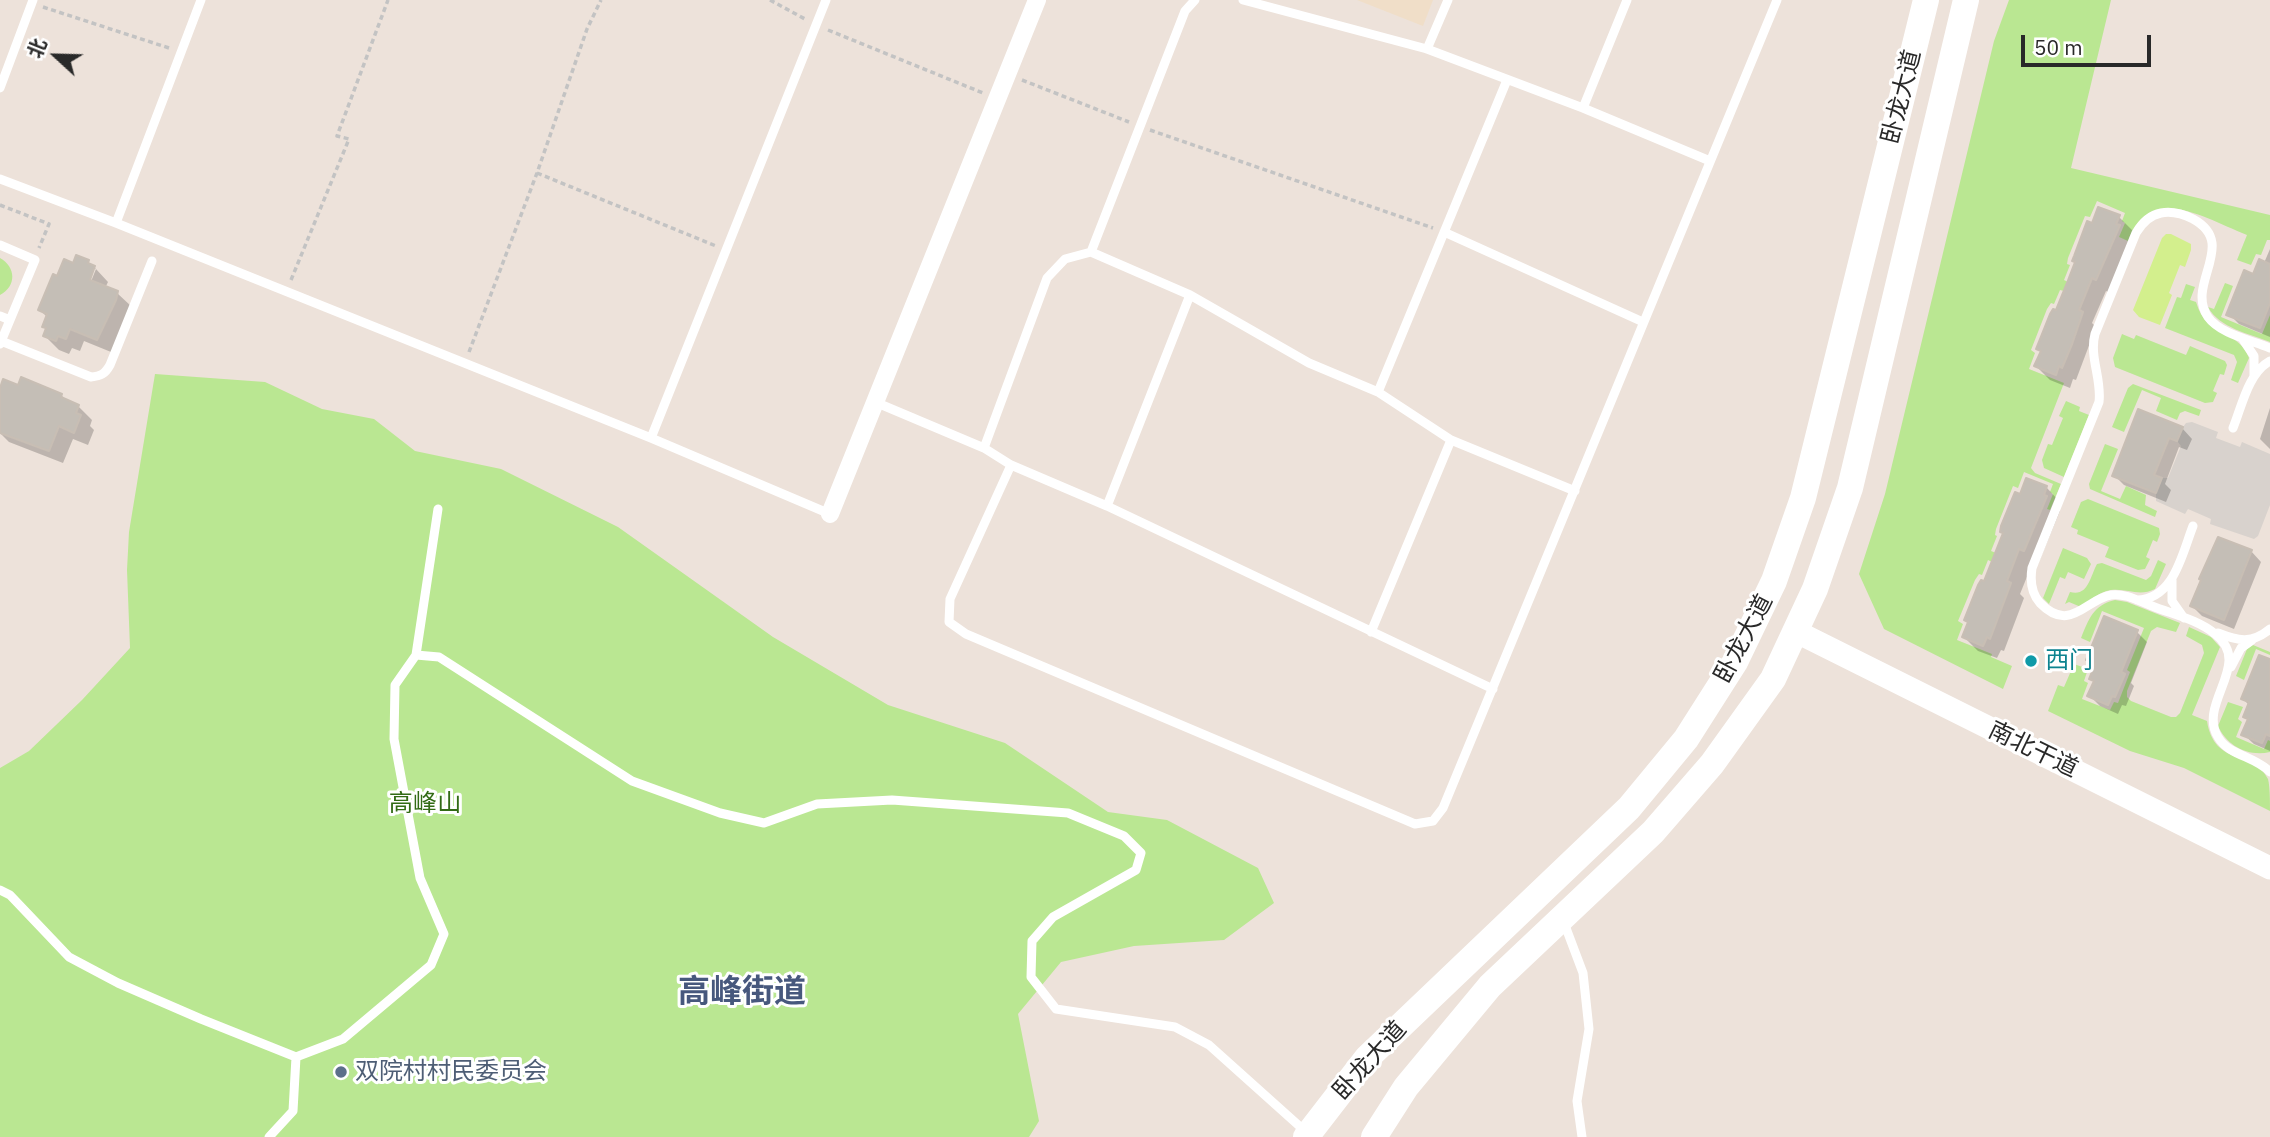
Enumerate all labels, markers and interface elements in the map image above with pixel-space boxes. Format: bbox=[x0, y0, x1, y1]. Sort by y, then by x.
north arrow bbox=[21, 21, 91, 91]
scale bar bbox=[2025, 21, 2154, 65]
text: 50 m bbox=[2034, 33, 2083, 61]
text: 北 bbox=[22, 35, 51, 61]
street label: 卧龙大道 bbox=[1876, 47, 1928, 147]
street label: 卧龙大道 bbox=[1709, 590, 1779, 688]
place label: 西门 bbox=[2045, 647, 2093, 675]
marker: 西门 bbox=[2023, 653, 2039, 669]
street label: 南北干道 bbox=[1984, 716, 2082, 784]
park label: 高峰山 bbox=[389, 790, 461, 818]
district label: 高峰街道 bbox=[678, 974, 806, 1012]
street label: 卧龙大道 bbox=[1327, 1016, 1413, 1106]
place label: 双院村村民委员会 bbox=[355, 1058, 547, 1086]
marker: 双院村村民委员会 bbox=[333, 1064, 349, 1080]

